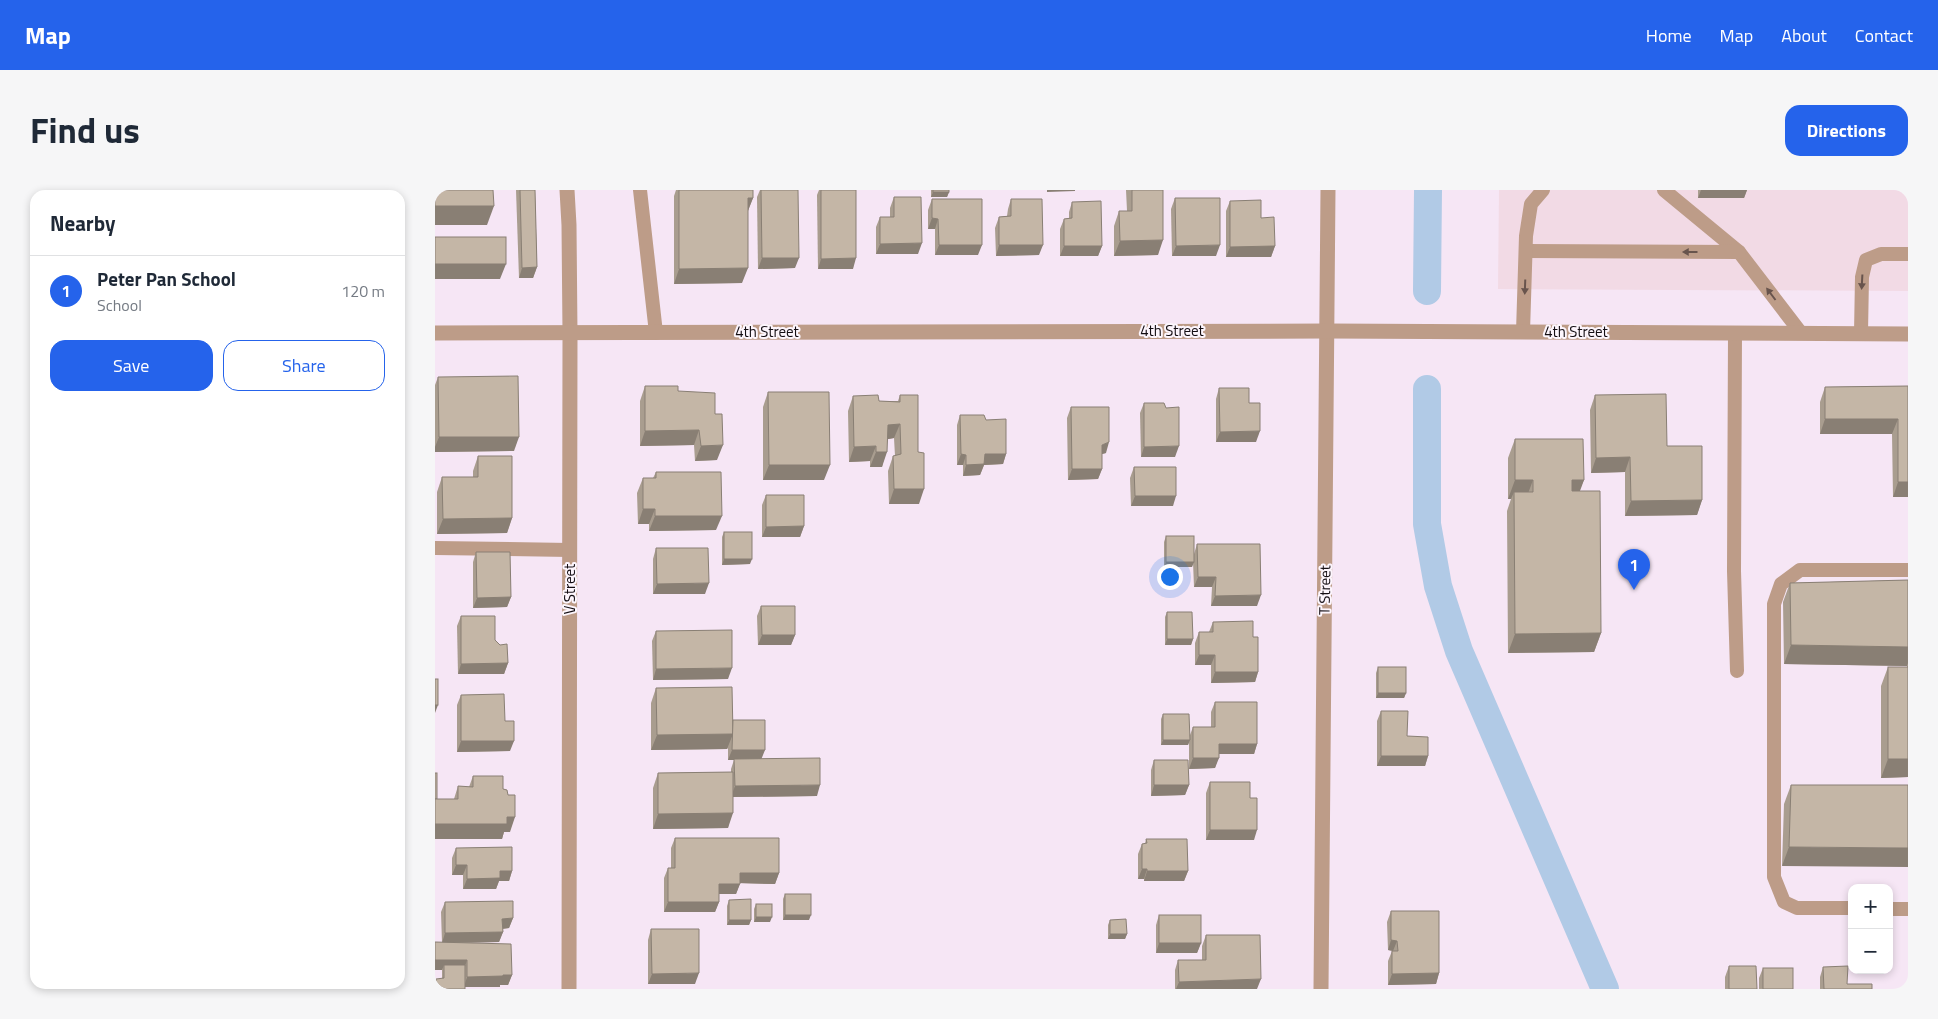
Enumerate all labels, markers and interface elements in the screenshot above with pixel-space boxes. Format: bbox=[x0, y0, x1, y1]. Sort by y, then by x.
text: Map bbox=[25, 17, 71, 53]
text: Home bbox=[1646, 22, 1692, 49]
text: Map bbox=[1720, 22, 1753, 49]
text: About bbox=[1781, 22, 1827, 49]
text: Contact bbox=[1855, 22, 1913, 49]
text: Find us bbox=[30, 103, 140, 157]
button: Directions bbox=[1785, 105, 1908, 156]
text: Nearby bbox=[50, 207, 115, 239]
one-way arrow bbox=[1682, 248, 1698, 256]
text: Peter Pan School bbox=[97, 264, 236, 293]
one-way arrow bbox=[1858, 275, 1866, 291]
text: 1 bbox=[62, 279, 70, 303]
text: 120 m bbox=[341, 279, 385, 303]
one-way arrow bbox=[1521, 279, 1529, 295]
one-way arrow bbox=[1766, 288, 1777, 301]
text: School bbox=[97, 293, 142, 317]
street label: 4th Street bbox=[1140, 319, 1205, 342]
street label: 4th Street bbox=[735, 320, 800, 343]
street label: 4th Street bbox=[1544, 320, 1609, 343]
button: Save bbox=[50, 340, 213, 391]
button: Share bbox=[223, 340, 385, 391]
pin: 1 bbox=[1618, 549, 1650, 590]
street label: V Street bbox=[558, 563, 581, 614]
your location bbox=[1157, 564, 1183, 590]
street label: T Street bbox=[1313, 564, 1336, 615]
map controls bbox=[1848, 884, 1893, 974]
button: + bbox=[1848, 884, 1893, 929]
button: − bbox=[1848, 929, 1893, 974]

